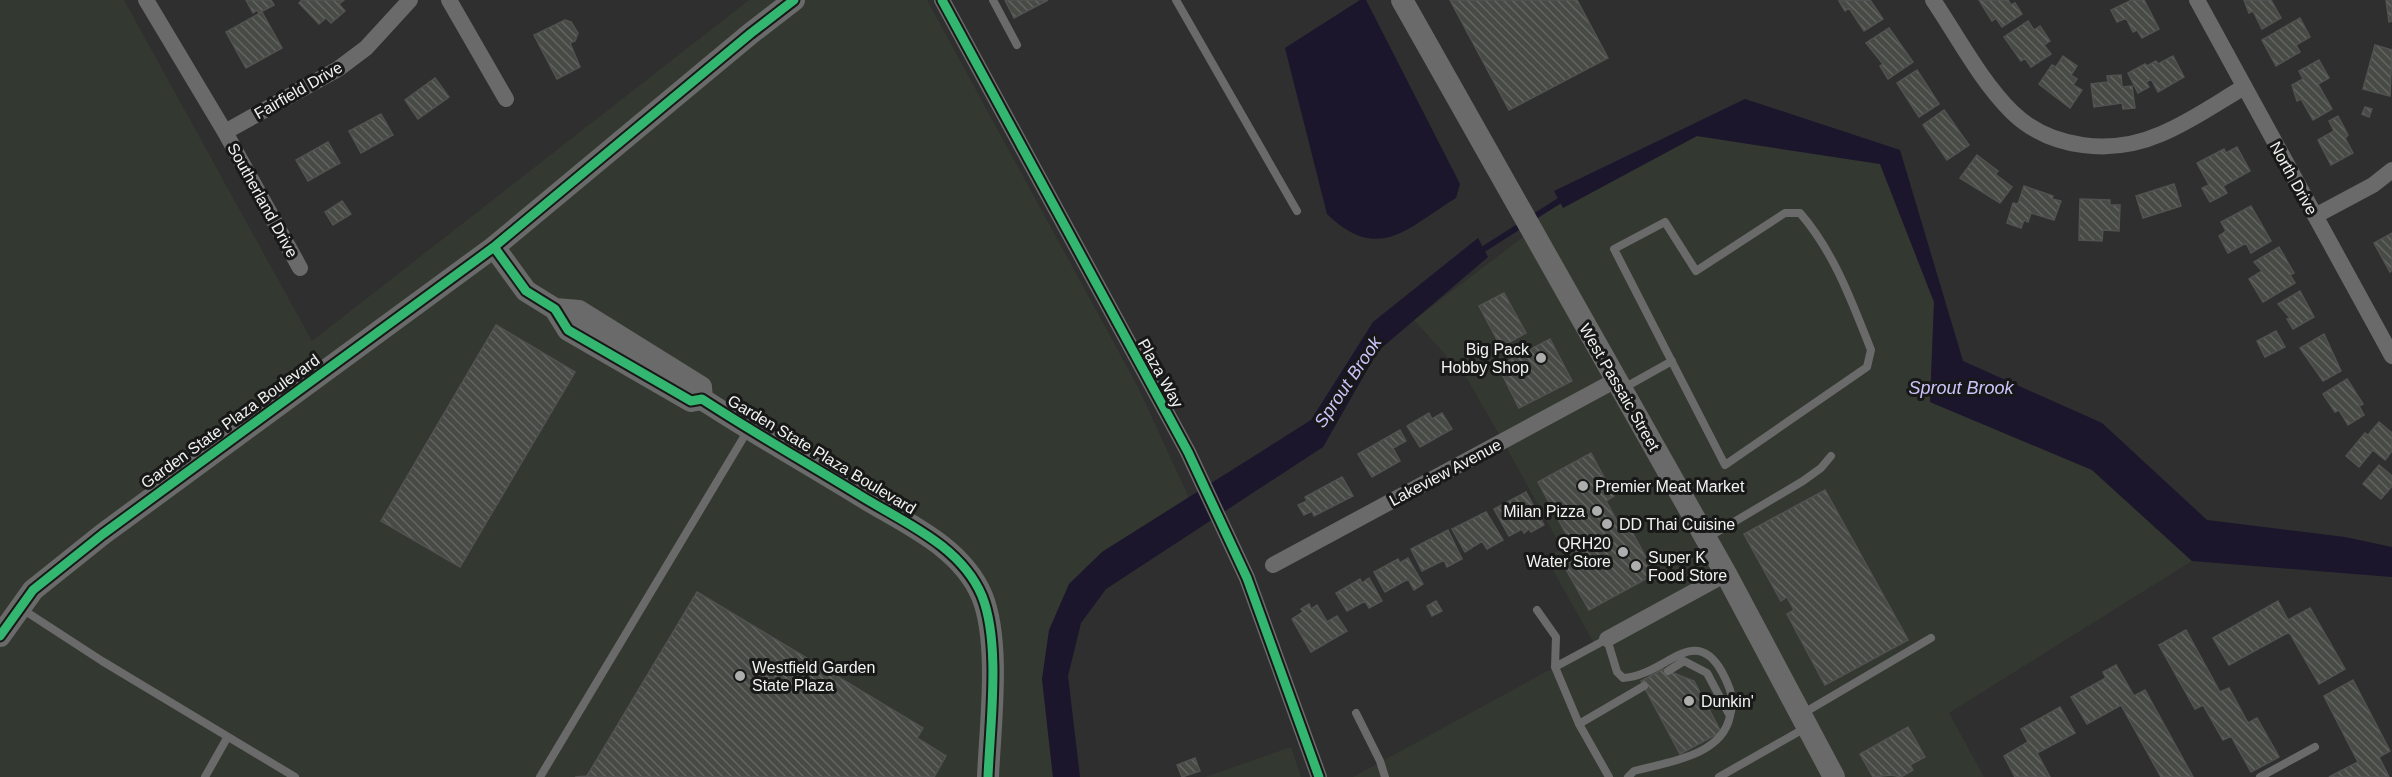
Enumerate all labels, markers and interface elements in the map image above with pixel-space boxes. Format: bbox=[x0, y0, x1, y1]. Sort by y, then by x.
street label: Fairfield Drive bbox=[251, 58, 345, 122]
street label: North Drive bbox=[2267, 139, 2321, 218]
street label: Southerland Drive bbox=[224, 140, 301, 260]
street label: West Passaic Street bbox=[1576, 321, 1663, 454]
water label: Sprout Brook bbox=[1310, 332, 1386, 431]
street label: Plaza Way bbox=[1135, 336, 1186, 411]
place label: Big Pack Hobby Shop bbox=[1441, 341, 1530, 376]
street label: Garden State Plaza Boulevard bbox=[138, 351, 323, 492]
marker: Big Pack Hobby Shop bbox=[1534, 351, 1548, 365]
water label: Sprout Brook bbox=[1908, 378, 2015, 398]
street label: Garden State Plaza Boulevard bbox=[725, 391, 919, 517]
street label: Lakeview Avenue bbox=[1386, 436, 1504, 509]
place label: Premier Meat Market bbox=[1595, 478, 1745, 495]
marker: Premier Meat Market bbox=[1576, 479, 1590, 493]
place label: Milan Pizza bbox=[1503, 503, 1585, 520]
marker: Milan Pizza bbox=[1590, 504, 1604, 518]
place label: DD Thai Cuisine bbox=[1619, 516, 1735, 533]
marker: DD Thai Cuisine bbox=[1600, 517, 1614, 531]
place label: QRH20 Water Store bbox=[1526, 535, 1611, 570]
marker: QRH20 Water Store bbox=[1616, 545, 1630, 559]
place label: Super K Food Store bbox=[1648, 549, 1727, 584]
marker: Super K Food Store bbox=[1629, 559, 1643, 573]
place label: Westfield Garden State Plaza bbox=[752, 659, 875, 694]
marker: Westfield Garden State Plaza bbox=[733, 669, 747, 683]
place label: Dunkin' bbox=[1701, 693, 1754, 710]
marker: Dunkin' bbox=[1682, 694, 1696, 708]

